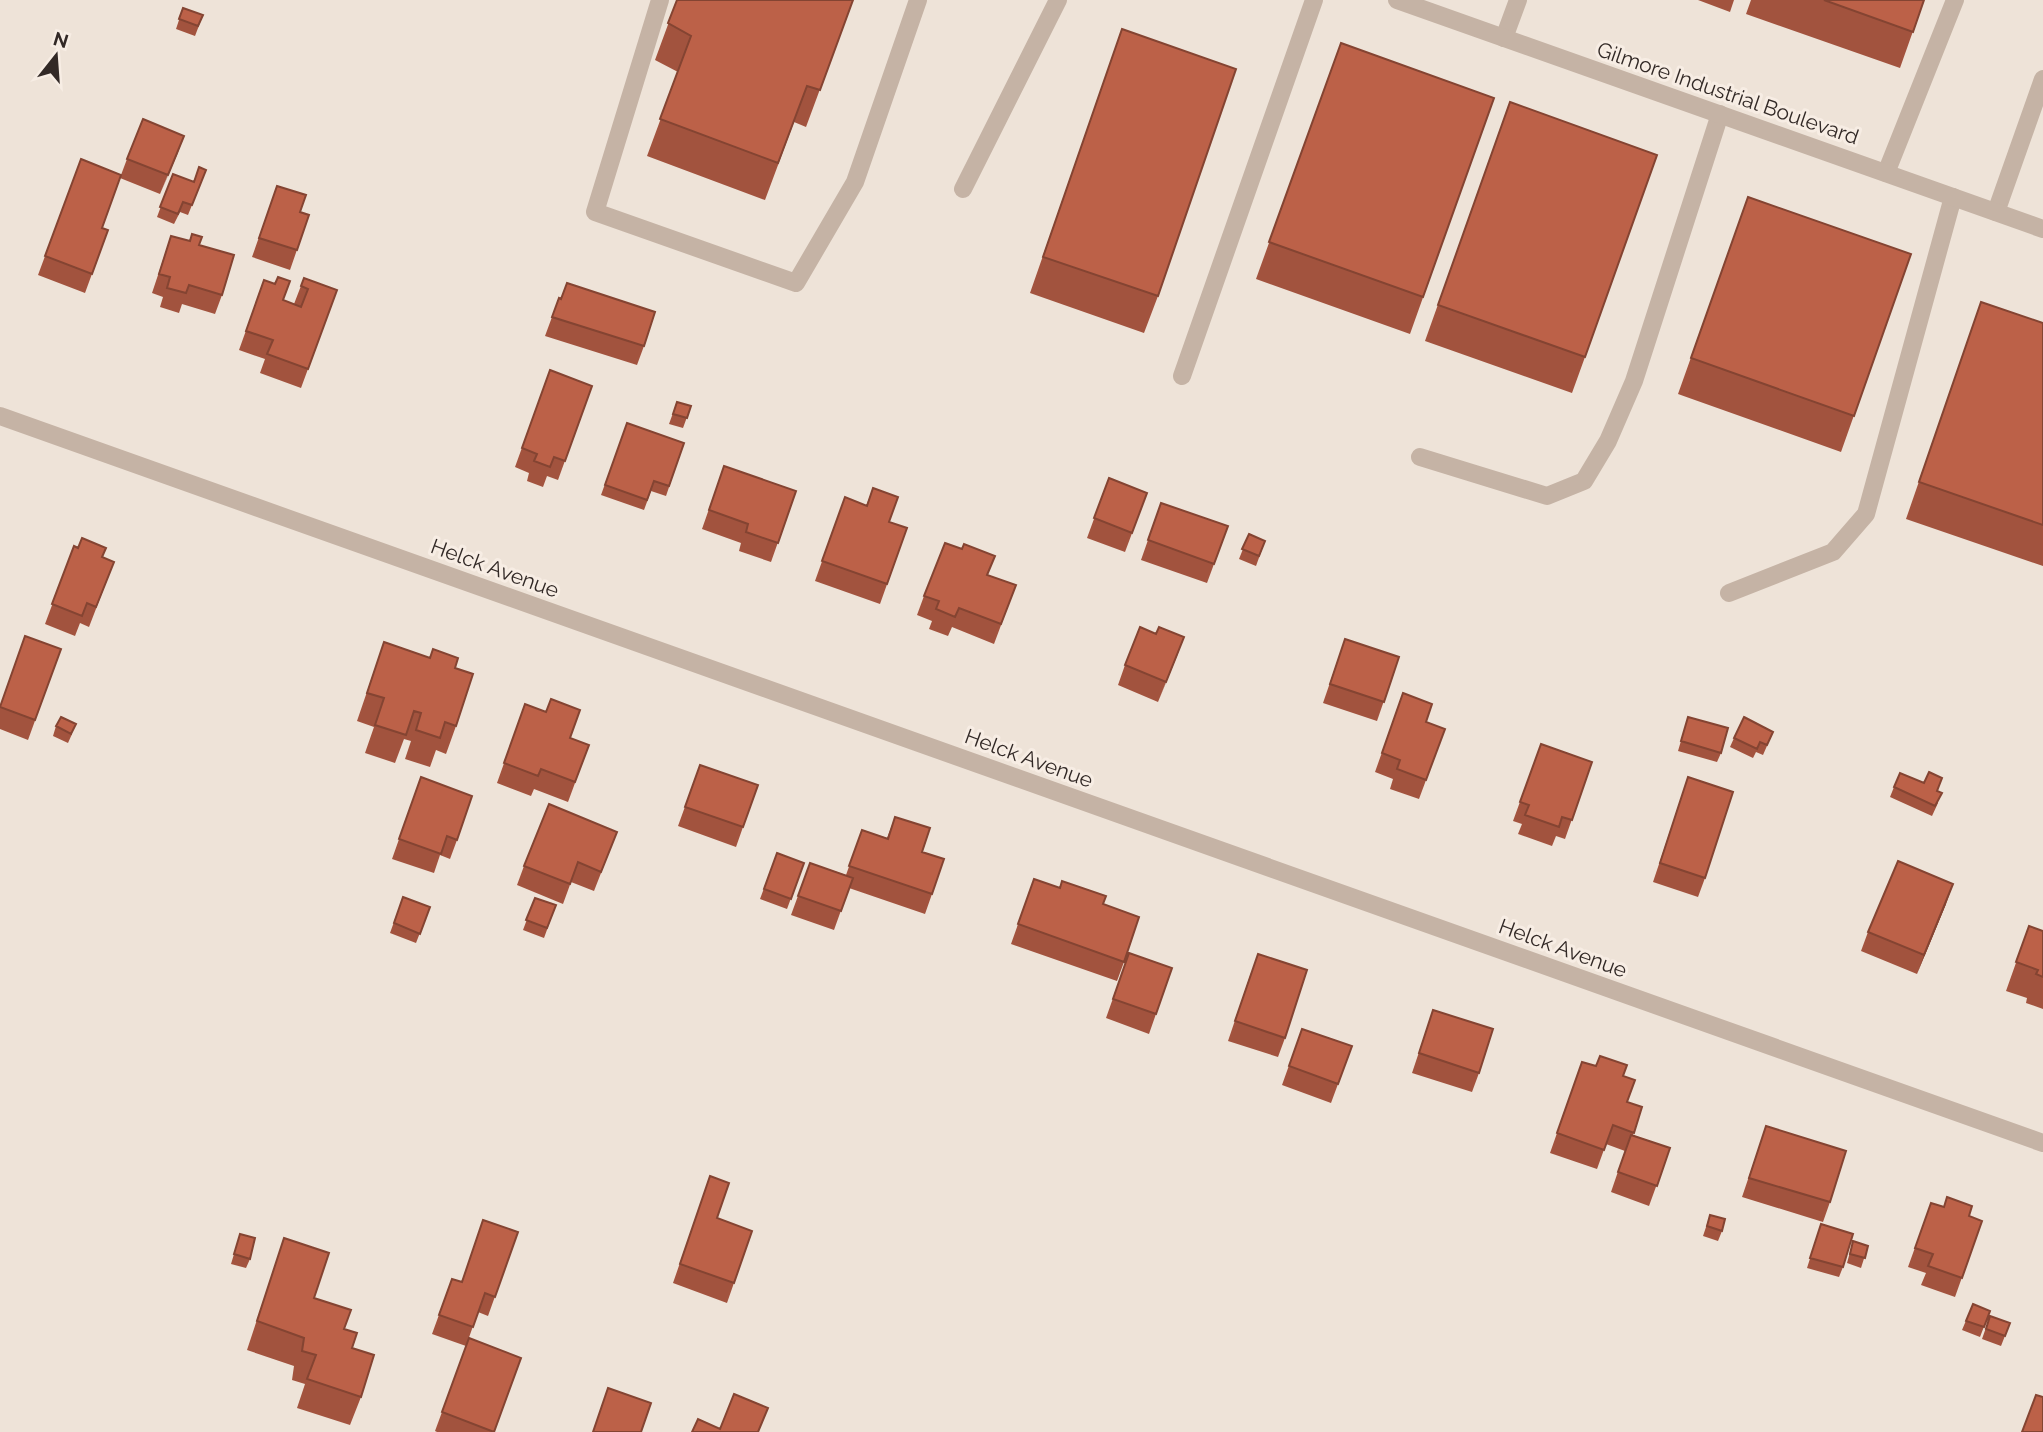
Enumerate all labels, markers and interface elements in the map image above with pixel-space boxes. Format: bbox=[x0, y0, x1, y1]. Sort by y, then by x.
north arrow bbox=[21, 21, 91, 91]
text: N bbox=[51, 27, 71, 52]
street label: Gilmore Industrial Boulevard bbox=[1594, 36, 1862, 150]
street label: Helck Avenue bbox=[428, 533, 562, 603]
street label: Helck Avenue bbox=[962, 723, 1096, 793]
street label: Helck Avenue bbox=[1496, 913, 1630, 983]

